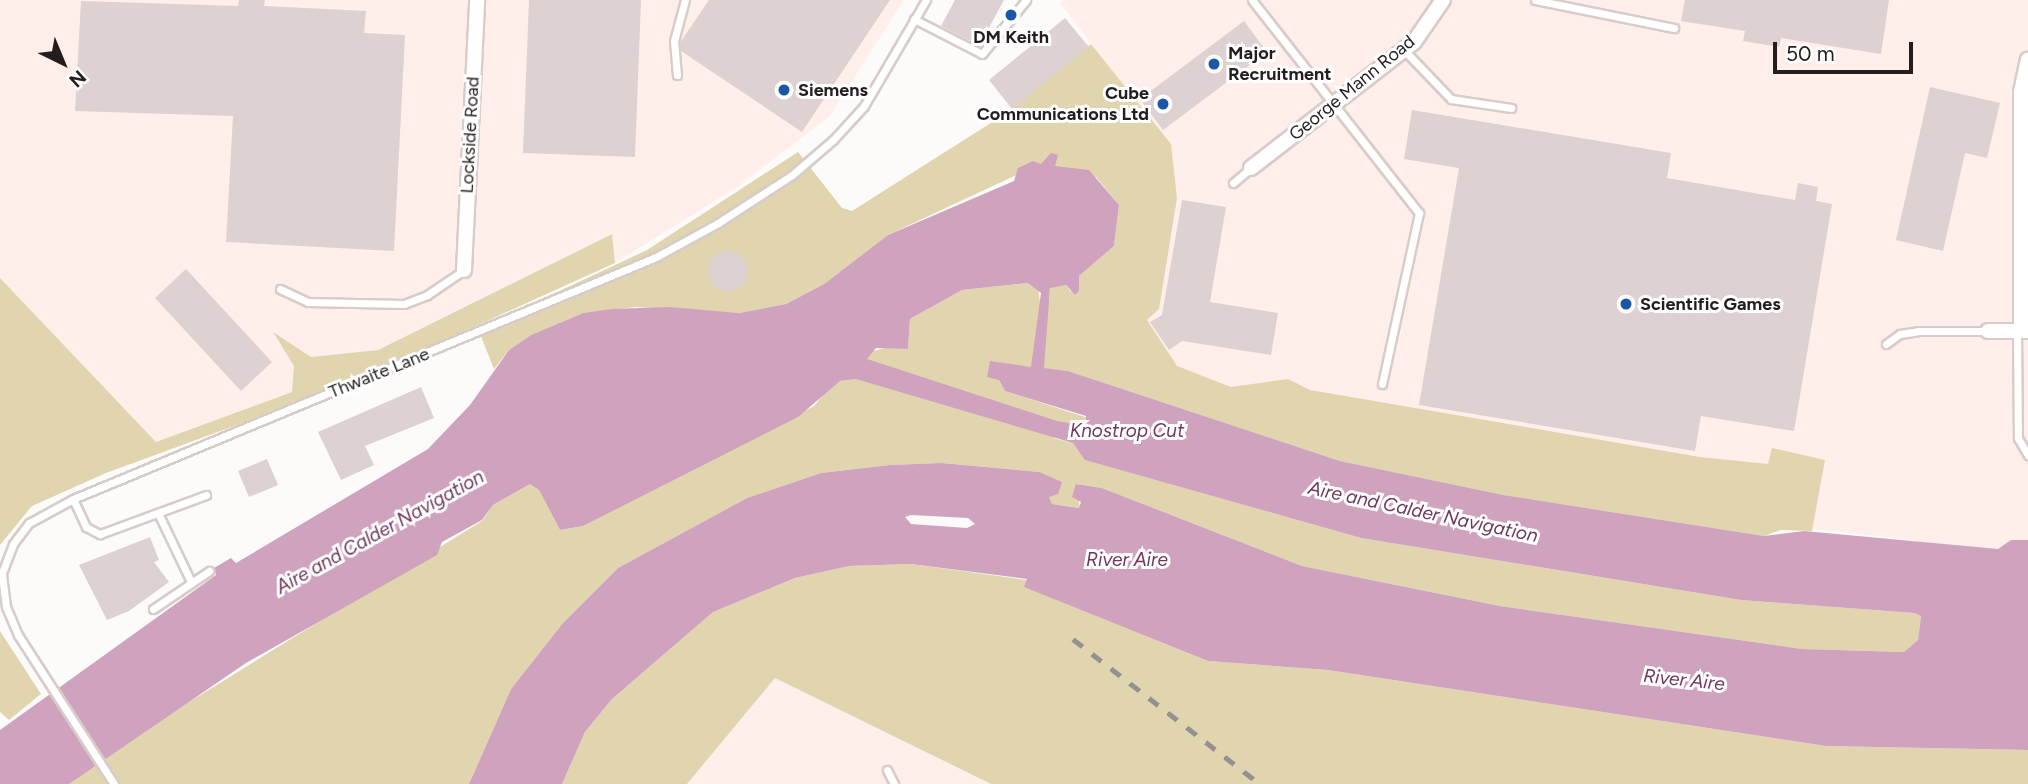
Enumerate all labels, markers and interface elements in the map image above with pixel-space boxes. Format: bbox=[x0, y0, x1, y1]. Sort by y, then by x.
marker: DM Keith bbox=[1003, 7, 1019, 23]
place label: DM Keith bbox=[973, 26, 1049, 48]
north arrow bbox=[28, 28, 98, 98]
scale bar bbox=[1776, 28, 1916, 72]
street label: George Mann Road bbox=[1285, 31, 1419, 145]
text: 50 m bbox=[1786, 41, 1835, 66]
place label: Major Recruitment bbox=[1228, 43, 1332, 86]
marker: Major Recruitment bbox=[1206, 56, 1222, 72]
text: N bbox=[64, 65, 91, 92]
street label: Lockside Road bbox=[456, 76, 484, 194]
place label: Siemens bbox=[798, 79, 868, 101]
marker: Siemens bbox=[776, 82, 792, 98]
place label: Cube Communications Ltd bbox=[977, 83, 1149, 126]
marker: Cube Communications Ltd bbox=[1155, 96, 1171, 112]
place label: Scientific Games bbox=[1640, 293, 1781, 315]
marker: Scientific Games bbox=[1618, 296, 1634, 312]
street label: Thwaite Lane bbox=[326, 343, 432, 403]
water label: Knostrop Cut bbox=[1070, 420, 1184, 442]
water label: Aire and Calder Navigation bbox=[272, 465, 488, 599]
water label: Aire and Calder Navigation bbox=[1306, 477, 1540, 547]
water label: River Aire bbox=[1086, 549, 1168, 571]
water label: River Aire bbox=[1642, 664, 1726, 696]

